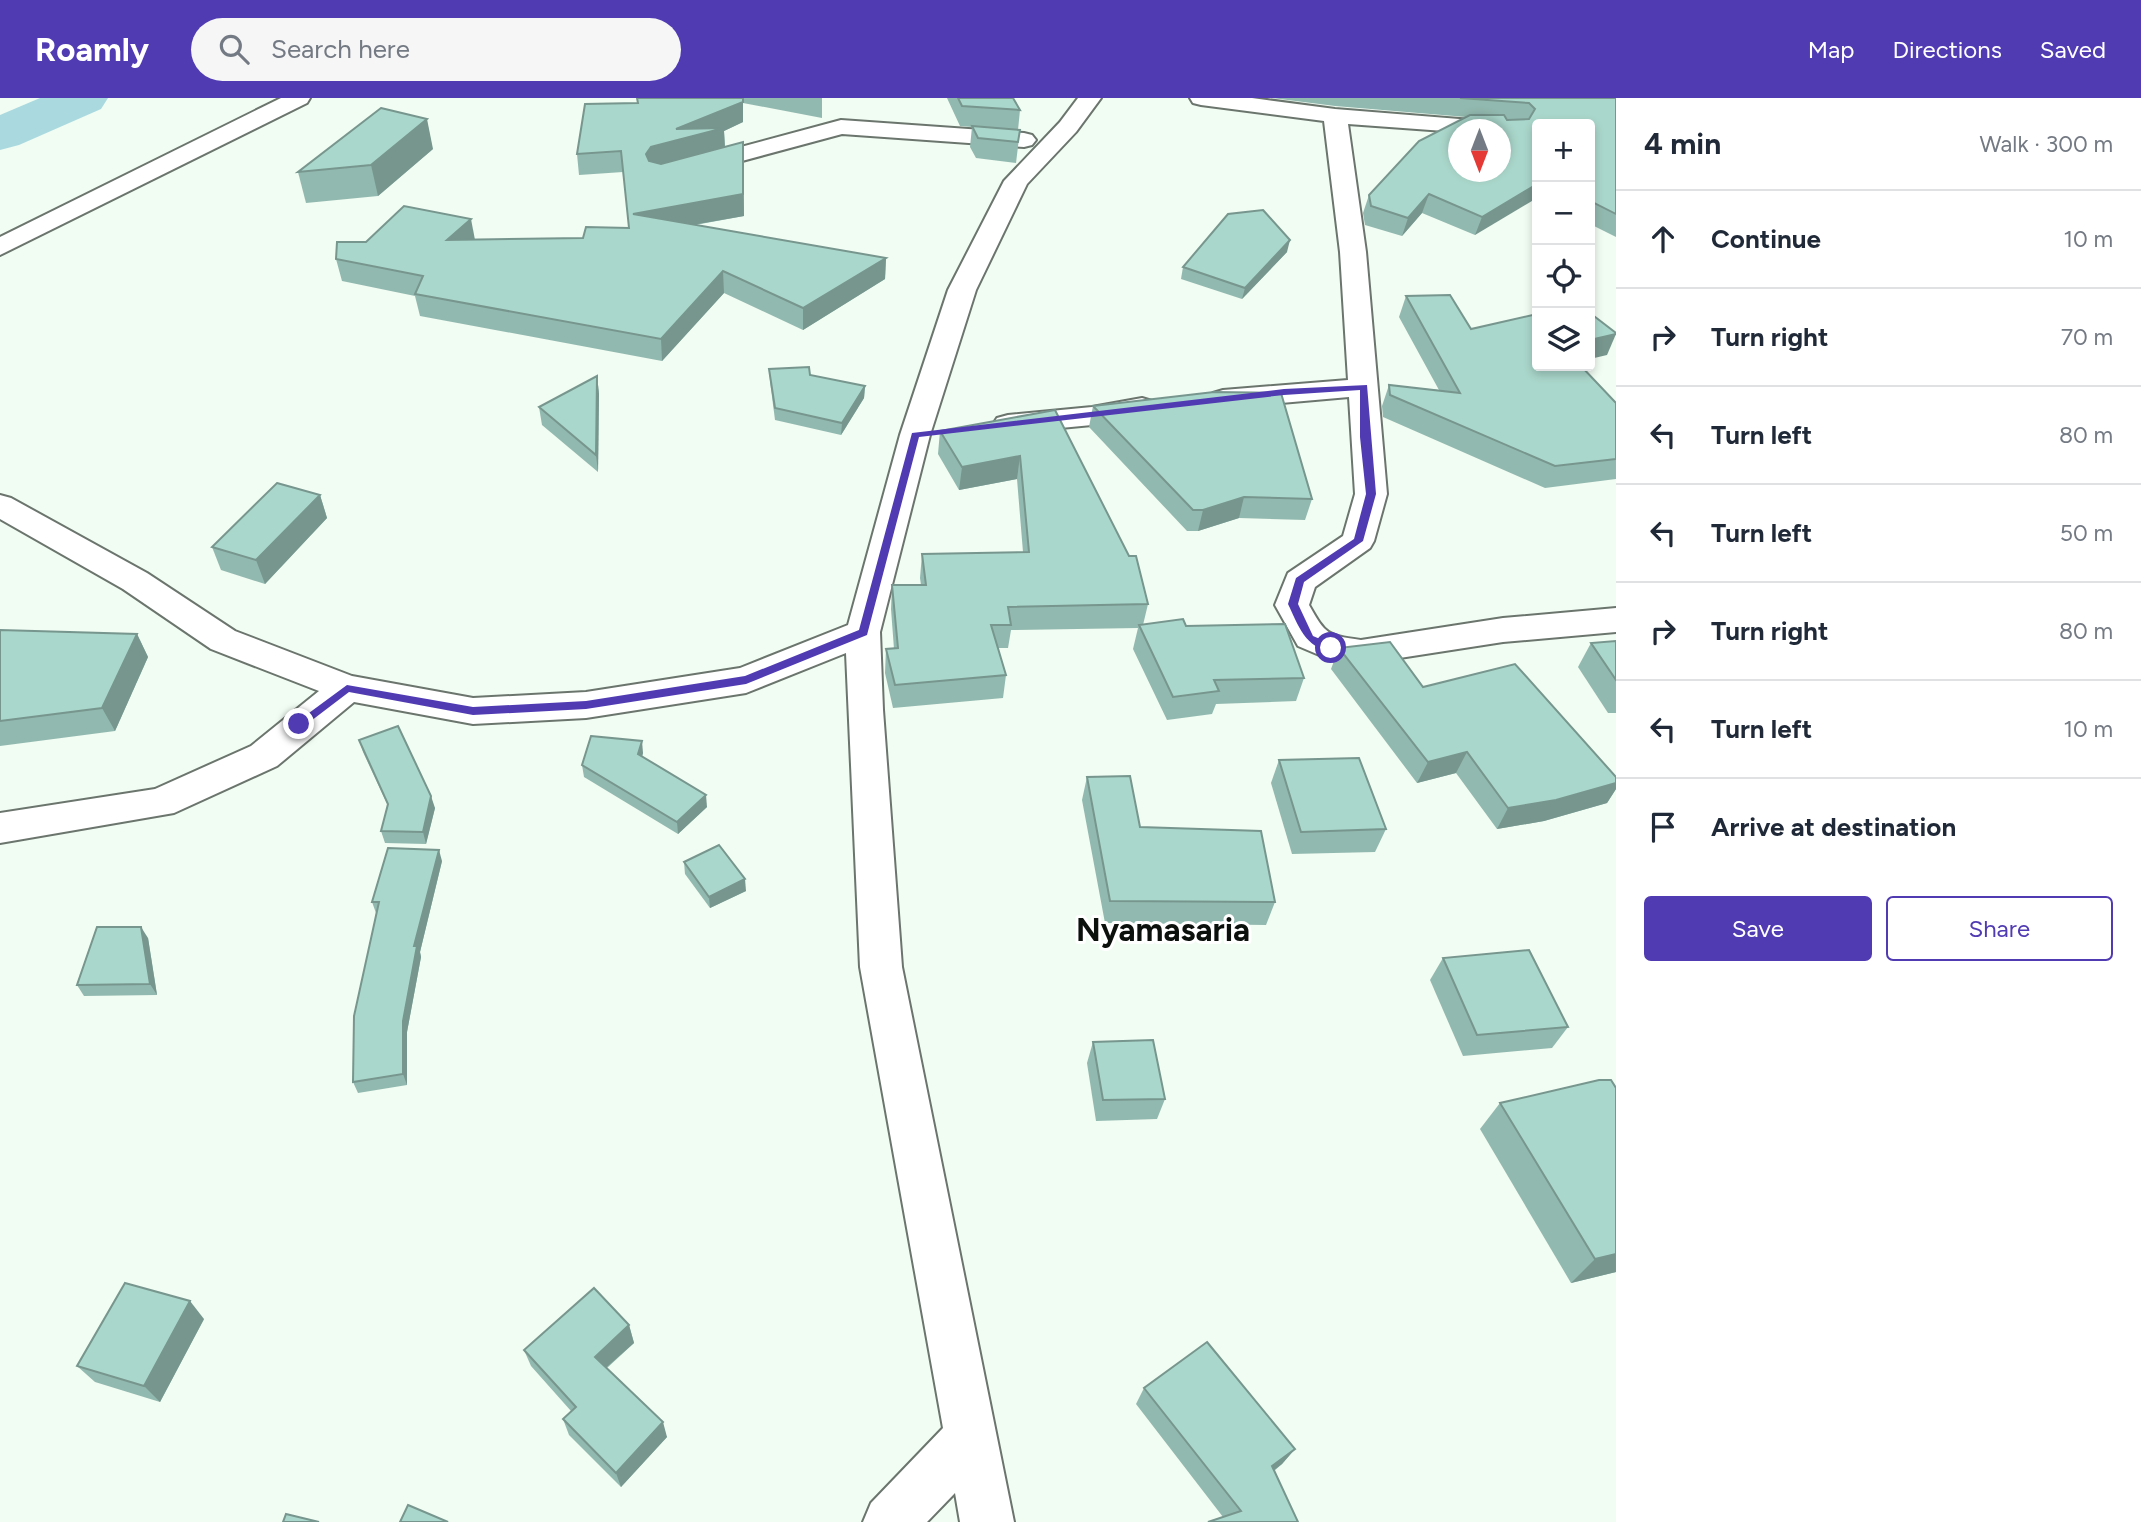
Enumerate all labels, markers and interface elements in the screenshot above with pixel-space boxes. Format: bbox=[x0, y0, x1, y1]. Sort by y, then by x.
search box bbox=[191, 18, 681, 81]
text: Roamly bbox=[35, 30, 149, 69]
icon: search bbox=[215, 30, 253, 68]
text: Search here bbox=[271, 33, 410, 65]
text: Map bbox=[1808, 35, 1854, 64]
text: Directions bbox=[1892, 35, 2002, 64]
text: Saved bbox=[2040, 35, 2106, 64]
north arrow bbox=[1448, 119, 1511, 182]
map controls bbox=[1532, 119, 1595, 371]
button: + bbox=[1532, 119, 1595, 182]
text: 4 min bbox=[1644, 125, 1721, 162]
text: Walk · 300 m bbox=[1979, 130, 2113, 158]
button: − bbox=[1532, 182, 1595, 245]
icon: ahead bbox=[1644, 220, 1682, 258]
text: Continue bbox=[1711, 223, 1821, 255]
text: 10 m bbox=[2064, 225, 2113, 253]
button: locate bbox=[1532, 245, 1595, 308]
button: layers bbox=[1532, 308, 1595, 371]
icon: right bbox=[1644, 318, 1682, 356]
text: Turn right bbox=[1711, 321, 1828, 353]
text: 70 m bbox=[2061, 323, 2113, 351]
icon: left bbox=[1644, 416, 1682, 454]
text: Turn left bbox=[1711, 419, 1812, 451]
text: 80 m bbox=[2059, 421, 2113, 449]
icon: left bbox=[1644, 514, 1682, 552]
text: Turn left bbox=[1711, 517, 1812, 549]
text: 50 m bbox=[2060, 519, 2113, 547]
icon: right bbox=[1644, 612, 1682, 650]
text: Turn right bbox=[1711, 615, 1828, 647]
text: 80 m bbox=[2059, 617, 2113, 645]
route start bbox=[1315, 632, 1346, 663]
route end bbox=[283, 708, 314, 739]
icon: left bbox=[1644, 710, 1682, 748]
text: Turn left bbox=[1711, 713, 1812, 745]
text: 10 m bbox=[2064, 715, 2113, 743]
icon: arrive bbox=[1644, 808, 1682, 846]
text: Arrive at destination bbox=[1711, 811, 1956, 843]
button: Save bbox=[1644, 896, 1872, 961]
button: Share bbox=[1886, 896, 2113, 961]
district label: Nyamasaria bbox=[1076, 911, 1250, 949]

